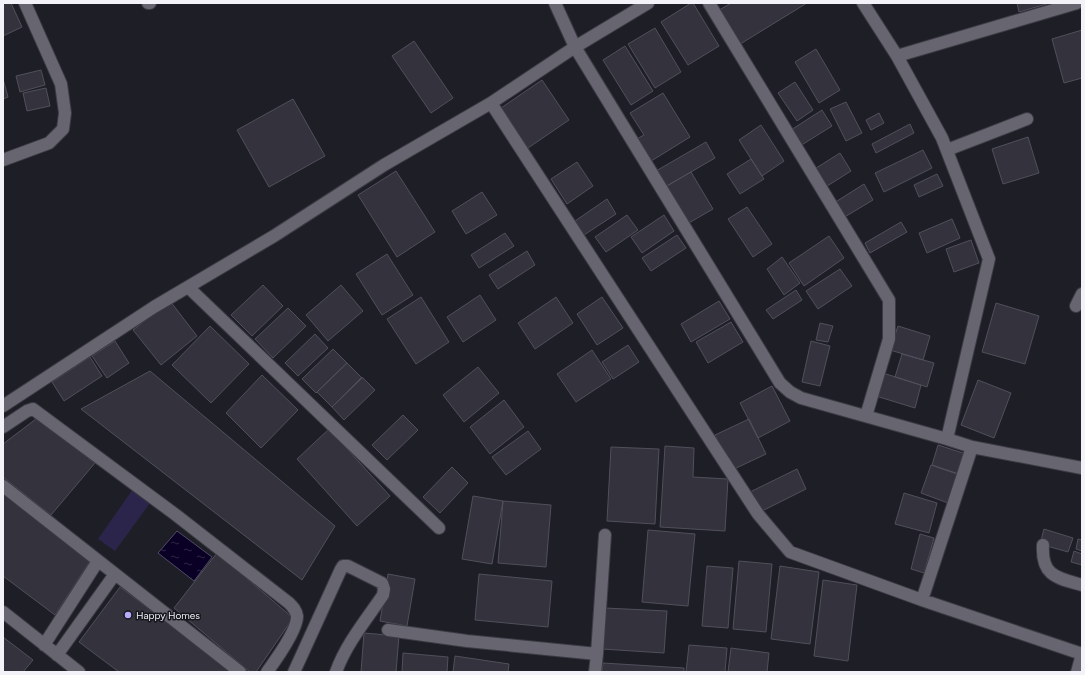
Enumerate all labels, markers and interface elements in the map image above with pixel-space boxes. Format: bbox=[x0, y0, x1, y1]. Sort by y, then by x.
place label: Happy Homes bbox=[136, 609, 200, 622]
marker: Happy Homes bbox=[123, 610, 133, 620]

